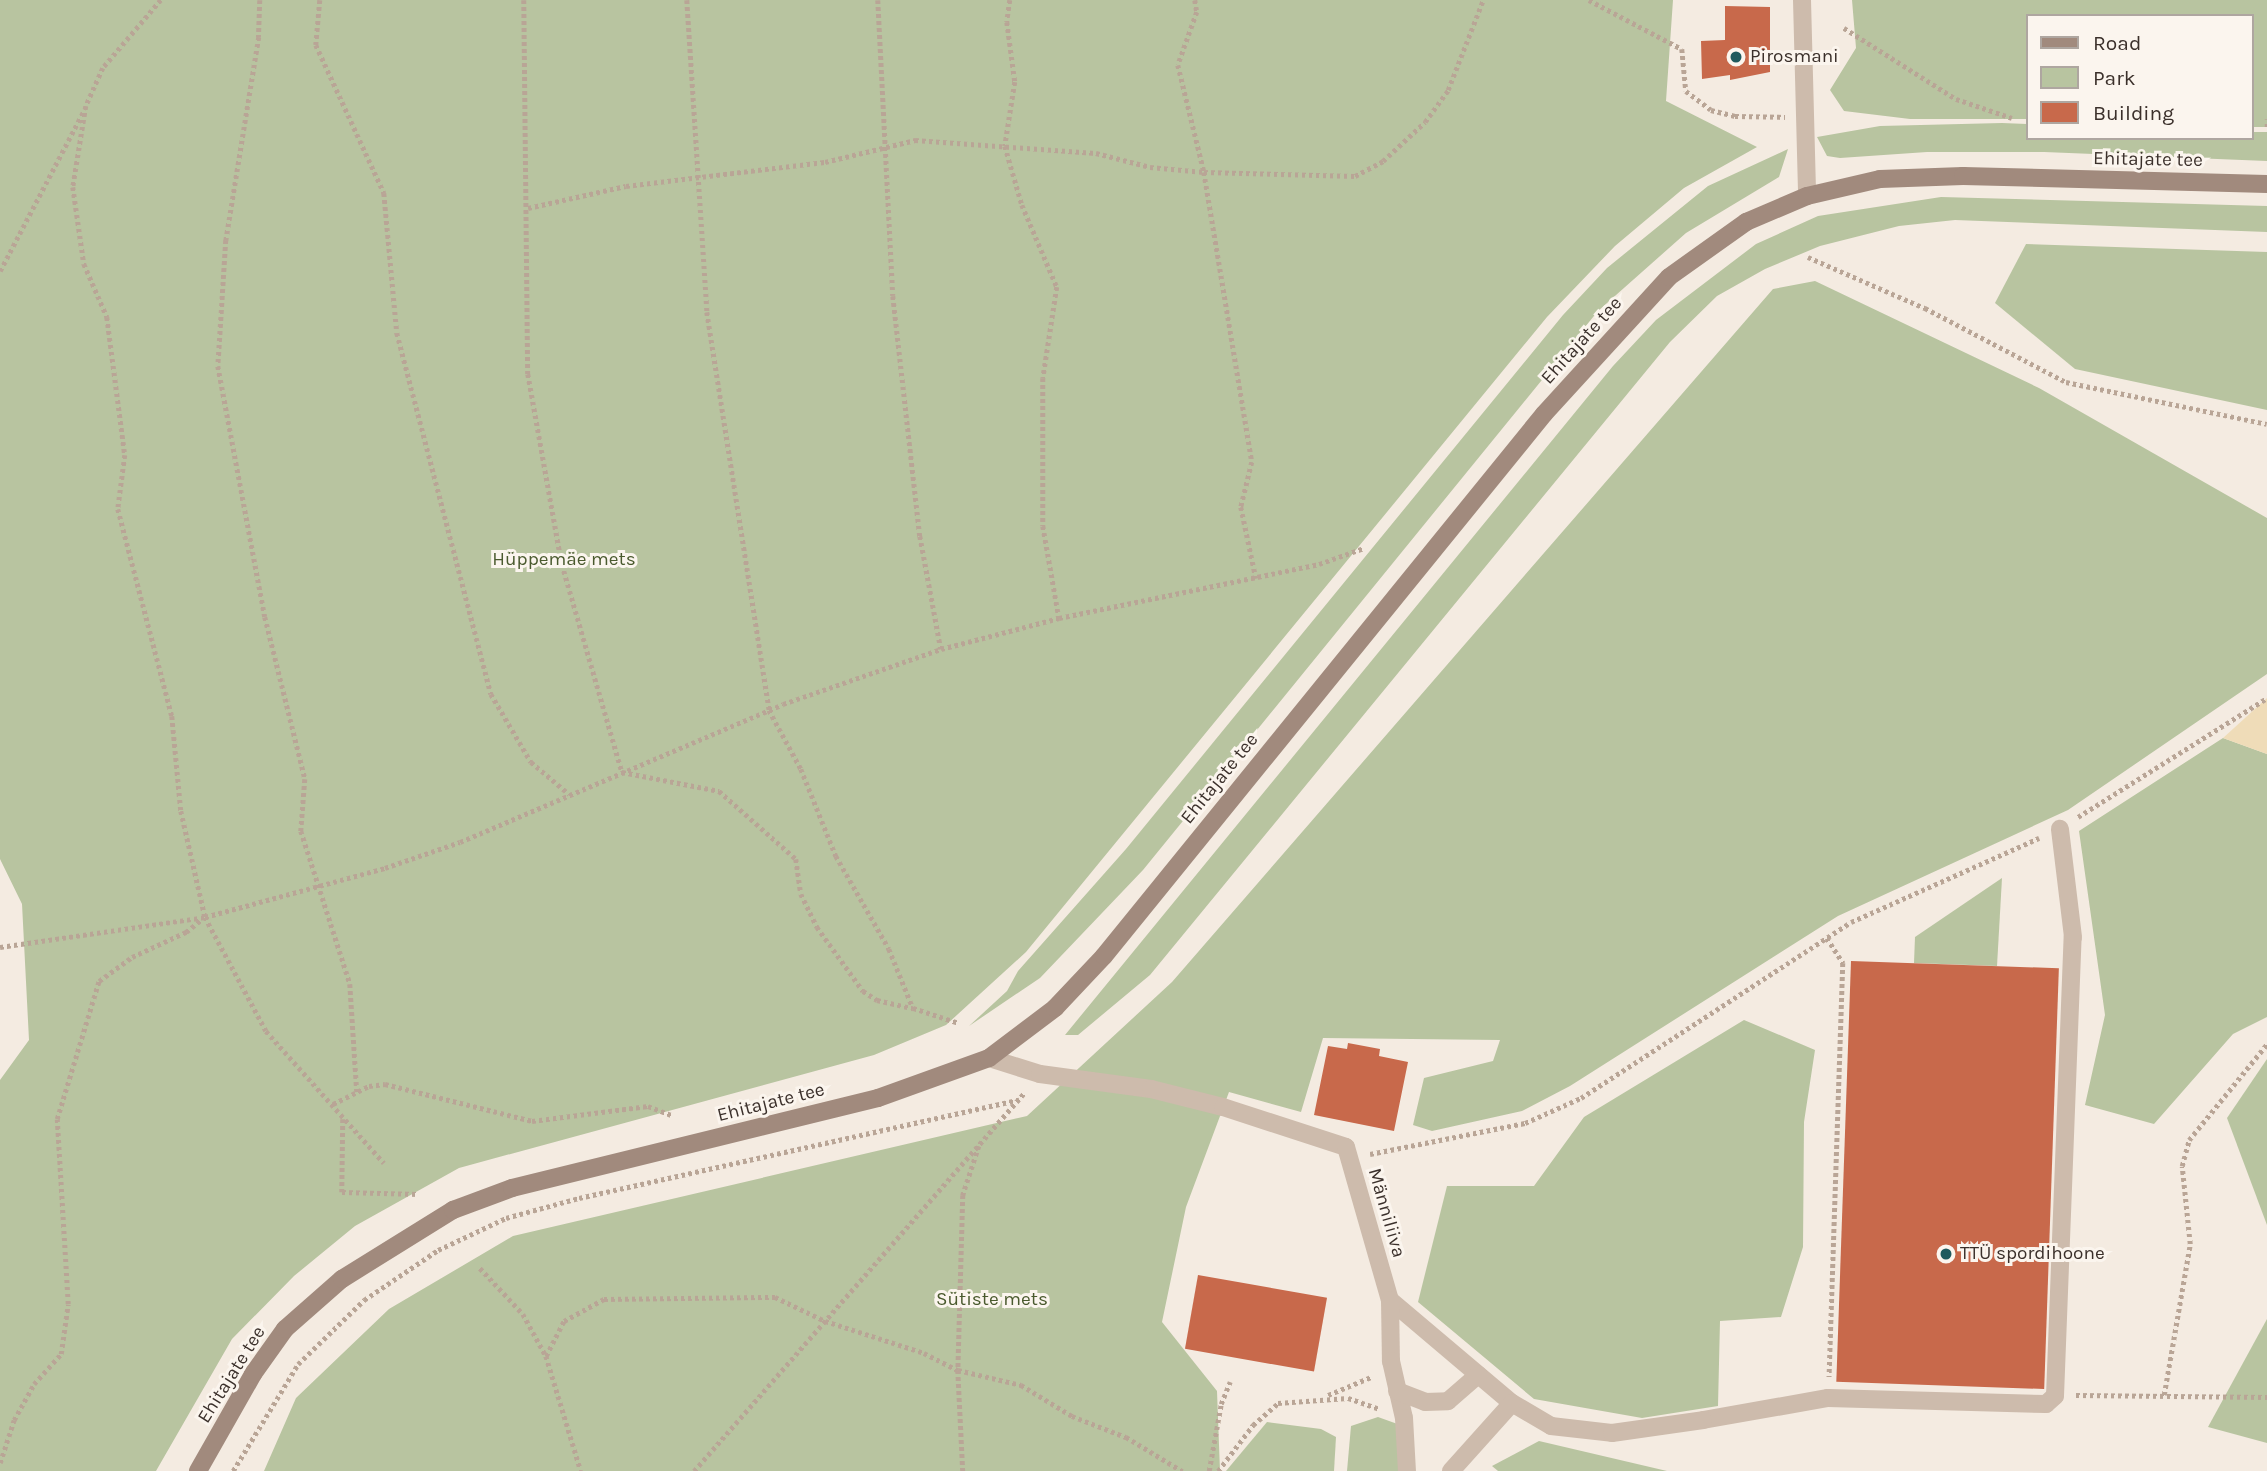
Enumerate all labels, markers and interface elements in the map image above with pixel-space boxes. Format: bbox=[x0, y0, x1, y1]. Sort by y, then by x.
legend bbox=[2025, 14, 2253, 140]
text: Road bbox=[2093, 31, 2141, 55]
place label: Pirosmani bbox=[1750, 46, 1839, 68]
marker: Pirosmani bbox=[1728, 49, 1744, 65]
text: Park bbox=[2093, 66, 2136, 90]
text: Building bbox=[2093, 101, 2174, 125]
street label: Ehitajate tee bbox=[2093, 148, 2203, 172]
street label: Ehitajate tee bbox=[1537, 293, 1627, 389]
park label: Hüppemäe mets bbox=[492, 549, 636, 571]
street label: Ehitajate tee bbox=[1177, 729, 1263, 829]
street label: Ehitajate tee bbox=[715, 1079, 827, 1127]
street label: Männiliiva bbox=[1362, 1166, 1410, 1260]
place label: TTÜ spordihoone bbox=[1960, 1243, 2105, 1265]
marker: TTÜ spordihoone bbox=[1938, 1246, 1954, 1262]
park label: Sütiste mets bbox=[936, 1289, 1048, 1311]
street label: Ehitajate tee bbox=[193, 1322, 271, 1428]

